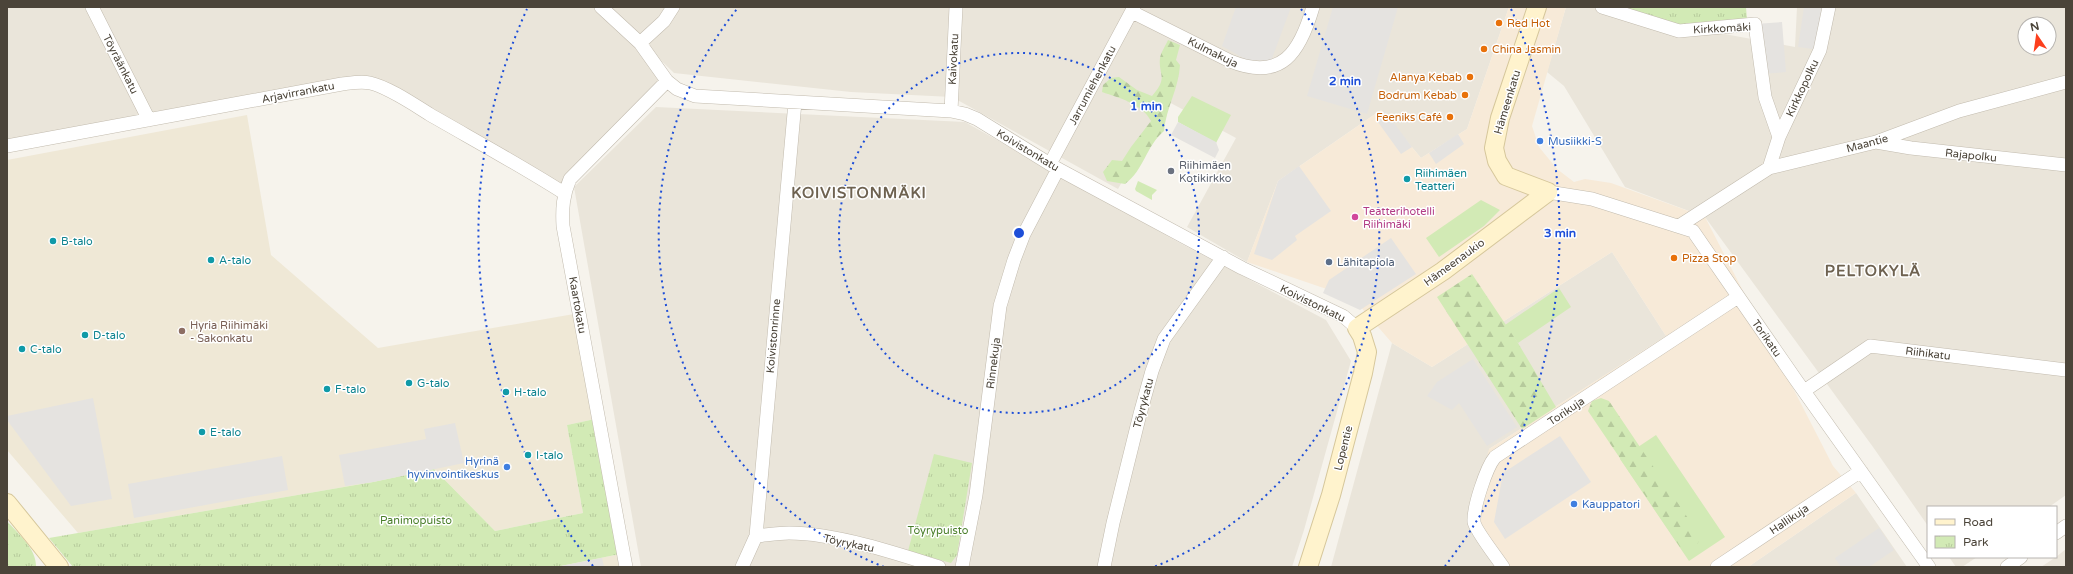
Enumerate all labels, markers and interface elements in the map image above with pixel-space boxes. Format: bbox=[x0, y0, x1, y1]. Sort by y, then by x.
north arrow bbox=[2017, 16, 2057, 56]
place label: Red Hot bbox=[1507, 17, 1550, 30]
marker: Red Hot bbox=[1494, 18, 1504, 28]
text: N bbox=[2029, 19, 2041, 34]
street label: Kirkkomäki bbox=[1693, 20, 1751, 37]
street label: Töyräänkatu bbox=[100, 32, 141, 96]
street label: Kaivokatu bbox=[946, 33, 961, 85]
street label: Kulmakuja bbox=[1185, 35, 1240, 70]
street label: Jarrumiehenkatu bbox=[1066, 43, 1119, 127]
place label: China Jasmin bbox=[1492, 43, 1561, 56]
marker: China Jasmin bbox=[1479, 44, 1489, 54]
street label: Kirkkopolku bbox=[1783, 57, 1821, 119]
street label: Hämeenkatu bbox=[1492, 68, 1523, 136]
place label: Alanya Kebab bbox=[1390, 71, 1462, 84]
marker: Alanya Kebab bbox=[1465, 72, 1475, 82]
text: 2 min bbox=[1329, 74, 1361, 88]
street label: Arjavirrankatu bbox=[261, 79, 336, 106]
place label: Bodrum Kebab bbox=[1378, 89, 1457, 102]
marker: Bodrum Kebab bbox=[1460, 90, 1470, 100]
text: 1 min bbox=[1130, 99, 1162, 113]
place label: Feeniks Café bbox=[1376, 111, 1442, 124]
marker: Feeniks Café bbox=[1445, 112, 1455, 122]
street label: Koivistonkatu bbox=[994, 127, 1061, 174]
street label: Maantie bbox=[1845, 132, 1889, 155]
place label: Musiikki-S bbox=[1548, 135, 1602, 148]
marker: Musiikki-S bbox=[1535, 136, 1545, 146]
street label: Rajapolku bbox=[1944, 146, 1998, 165]
place label: Riihimäen Kotikirkko bbox=[1179, 159, 1232, 185]
marker: Riihimäen Kotikirkko bbox=[1166, 166, 1176, 176]
place label: Riihimäen Teatteri bbox=[1415, 167, 1467, 193]
marker: Riihimäen Teatteri bbox=[1402, 174, 1412, 184]
district label: KOIVISTONMÄKI bbox=[791, 184, 927, 202]
place label: Teatterihotelli Riihimäki bbox=[1363, 205, 1435, 231]
marker: Teatterihotelli Riihimäki bbox=[1350, 212, 1360, 222]
centre of rings bbox=[1012, 226, 1026, 240]
text: 3 min bbox=[1544, 226, 1576, 240]
place label: B-talo bbox=[61, 235, 93, 248]
marker: B-talo bbox=[48, 236, 58, 246]
street label: Hämeenaukio bbox=[1421, 236, 1487, 289]
place label: Pizza Stop bbox=[1682, 252, 1736, 265]
marker: Pizza Stop bbox=[1669, 253, 1679, 263]
place label: A-talo bbox=[219, 254, 252, 267]
marker: A-talo bbox=[206, 255, 216, 265]
place label: Lähitapiola bbox=[1337, 256, 1395, 269]
marker: Lähitapiola bbox=[1324, 257, 1334, 267]
district label: PELTOKYLÄ bbox=[1825, 262, 1921, 280]
street label: Kaartokatu bbox=[566, 276, 589, 335]
street label: Koivistonkatu bbox=[1278, 282, 1348, 325]
street label: Koivistonrinne bbox=[764, 298, 783, 374]
street label: Torikatu bbox=[1749, 317, 1784, 359]
place label: Hyria Riihimäki - Sakonkatu bbox=[190, 319, 268, 345]
marker: Hyria Riihimäki - Sakonkatu bbox=[177, 326, 187, 336]
place label: D-talo bbox=[93, 329, 126, 342]
marker: D-talo bbox=[80, 330, 90, 340]
street label: Rinnekuja bbox=[984, 337, 1003, 390]
place label: C-talo bbox=[30, 343, 62, 356]
marker: C-talo bbox=[17, 344, 27, 354]
street label: Riihikatu bbox=[1905, 344, 1951, 363]
place label: G-talo bbox=[417, 377, 450, 390]
street label: Töyrykatu bbox=[1131, 377, 1156, 430]
marker: G-talo bbox=[404, 378, 414, 388]
place label: F-talo bbox=[335, 383, 366, 396]
marker: F-talo bbox=[322, 384, 332, 394]
place label: H-talo bbox=[514, 386, 547, 399]
marker: H-talo bbox=[501, 387, 511, 397]
street label: Torikuja bbox=[1546, 394, 1587, 428]
street label: Lopentie bbox=[1332, 424, 1355, 472]
place label: E-talo bbox=[210, 426, 241, 439]
marker: E-talo bbox=[197, 427, 207, 437]
place label: I-talo bbox=[536, 449, 564, 462]
marker: I-talo bbox=[523, 450, 533, 460]
place label: Hyrinä hyvinvointikeskus bbox=[407, 455, 499, 481]
marker: Hyrinä hyvinvointikeskus bbox=[502, 462, 512, 472]
place label: Kauppatori bbox=[1582, 498, 1640, 511]
marker: Kauppatori bbox=[1569, 499, 1579, 509]
street label: Hallikuja bbox=[1767, 502, 1811, 537]
legend bbox=[1927, 506, 2057, 558]
park label: Panimopuisto bbox=[380, 514, 452, 527]
text: Road bbox=[1963, 515, 1993, 529]
park label: Töyrypuisto bbox=[907, 524, 969, 537]
street label: Töyrykatu bbox=[822, 532, 875, 555]
text: Park bbox=[1963, 535, 1989, 549]

